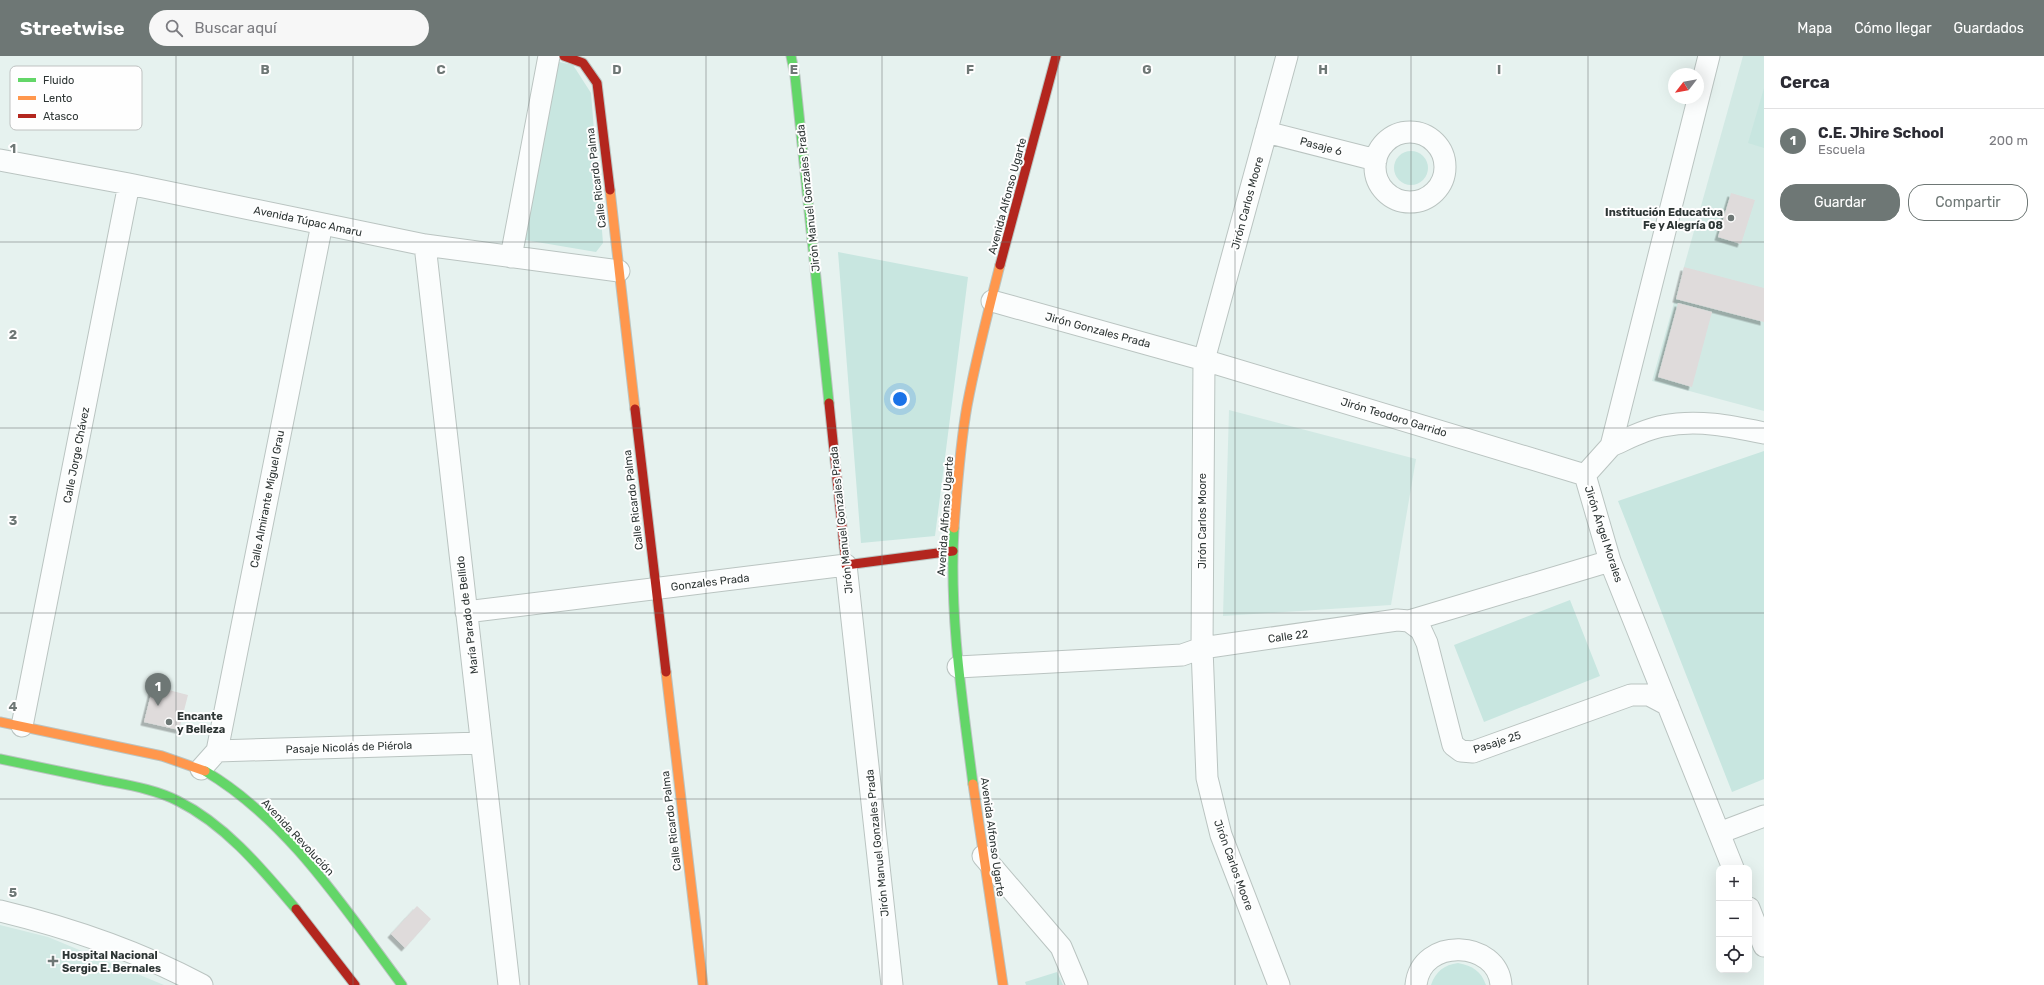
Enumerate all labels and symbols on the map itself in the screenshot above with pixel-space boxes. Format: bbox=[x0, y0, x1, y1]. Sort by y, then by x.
text: B bbox=[260, 62, 270, 77]
text: C bbox=[436, 62, 446, 77]
text: D bbox=[612, 62, 622, 77]
text: E bbox=[790, 62, 798, 77]
text: F bbox=[966, 62, 974, 77]
text: G bbox=[1142, 62, 1152, 77]
text: H bbox=[1318, 62, 1328, 77]
text: I bbox=[1497, 62, 1501, 77]
legend bbox=[10, 66, 142, 130]
north arrow bbox=[1668, 68, 1704, 104]
text: Fluido bbox=[43, 74, 74, 87]
text: Lento bbox=[43, 92, 72, 105]
text: Atasco bbox=[43, 110, 78, 123]
street label: Jirón Manuel Gonzales Prada bbox=[794, 124, 823, 272]
street label: Calle Ricardo Palma bbox=[584, 127, 609, 229]
street label: Pasaje 6 bbox=[1298, 135, 1344, 158]
street label: Avenida Alfonso Ugarte bbox=[986, 136, 1029, 256]
text: 1 bbox=[10, 141, 16, 156]
street label: Jirón Carlos Moore bbox=[1229, 155, 1266, 251]
street label: Avenida Túpac Amaru bbox=[252, 204, 363, 239]
place label: Institución Educativa Fe y Alegría 08 bbox=[1605, 206, 1723, 232]
marker: Institución Educativa Fe y Alegría 08 bbox=[1726, 213, 1736, 223]
street label: Jirón Gonzales Prada bbox=[1044, 310, 1152, 351]
text: 2 bbox=[9, 327, 17, 342]
your location bbox=[890, 389, 910, 409]
street label: Jirón Teodoro Garrido bbox=[1339, 395, 1448, 440]
street label: Calle Jorge Chávez bbox=[61, 405, 92, 504]
street label: Calle Almirante Miguel Grau bbox=[248, 429, 287, 569]
street label: Jirón Manuel Gonzales Prada bbox=[827, 446, 856, 594]
street label: Calle Ricardo Palma bbox=[621, 449, 646, 551]
street label: Avenida Alfonso Ugarte bbox=[935, 456, 956, 576]
street label: Jirón Carlos Moore bbox=[1196, 473, 1209, 569]
street label: Jirón Ángel Morales bbox=[1582, 484, 1625, 584]
text: 3 bbox=[9, 513, 18, 528]
street label: María Parado de Bellido bbox=[454, 555, 481, 675]
street label: Gonzales Prada bbox=[670, 571, 750, 594]
street label: Calle 22 bbox=[1267, 627, 1309, 646]
pin: 1 bbox=[145, 673, 171, 706]
text: 4 bbox=[9, 699, 18, 714]
place label: Encante y Belleza bbox=[177, 710, 225, 736]
marker: Encante y Belleza bbox=[164, 717, 174, 727]
street label: Pasaje 25 bbox=[1472, 729, 1523, 756]
street label: Pasaje Nicolás de Piérola bbox=[286, 739, 413, 756]
street label: Jirón Manuel Gonzales Prada bbox=[863, 769, 892, 917]
street label: Calle Ricardo Palma bbox=[659, 770, 684, 872]
street label: Avenida Alfonso Ugarte bbox=[978, 777, 1007, 897]
street label: Avenida Revolución bbox=[259, 796, 336, 878]
street label: Jirón Carlos Moore bbox=[1211, 818, 1256, 912]
text: 5 bbox=[9, 885, 17, 900]
place label: Hospital Nacional Sergio E. Bernales bbox=[62, 949, 161, 975]
marker: Hospital Nacional Sergio E. Bernales bbox=[47, 955, 59, 967]

